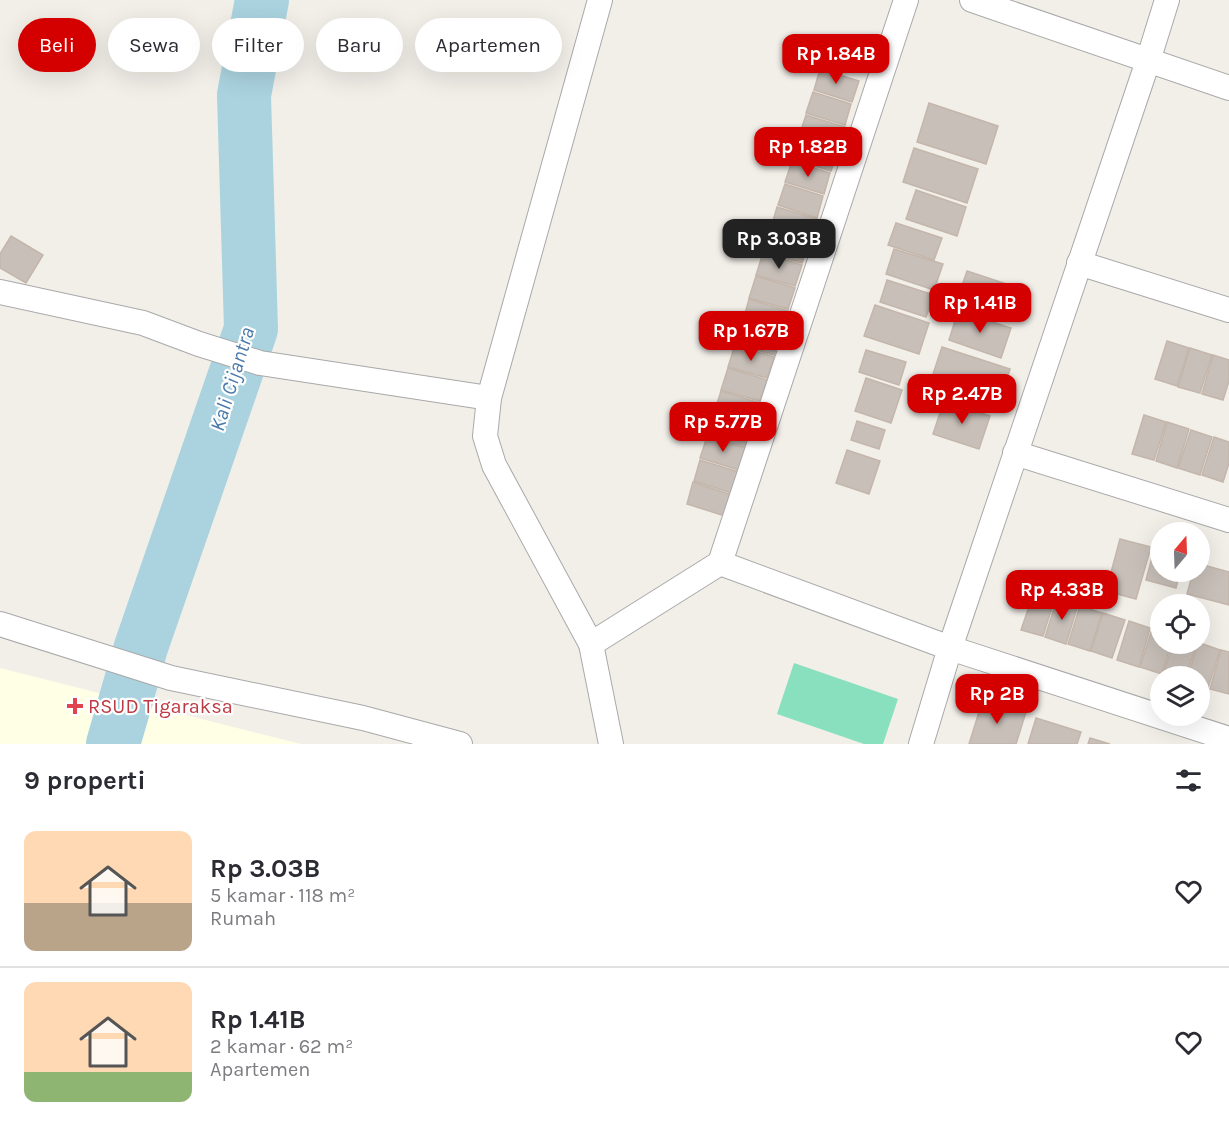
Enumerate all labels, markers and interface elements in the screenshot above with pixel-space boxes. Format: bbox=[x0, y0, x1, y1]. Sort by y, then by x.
chip: Beli bbox=[18, 18, 96, 72]
chip: Sewa bbox=[108, 18, 200, 72]
chip: Filter bbox=[212, 18, 304, 72]
chip: Baru bbox=[316, 18, 403, 72]
chip: Apartemen bbox=[415, 18, 562, 72]
pin: Rp 1.84B bbox=[774, 34, 898, 85]
text: Rp 1.84B bbox=[796, 42, 876, 65]
pin: Rp 1.82B bbox=[746, 127, 870, 178]
text: Rp 1.82B bbox=[768, 135, 848, 158]
pin: Rp 3.03B bbox=[717, 219, 841, 270]
text: Rp 3.03B bbox=[737, 227, 821, 250]
pin: Rp 1.41B bbox=[918, 283, 1042, 334]
text: Rp 1.41B bbox=[943, 291, 1017, 314]
pin: Rp 1.67B bbox=[689, 311, 813, 362]
text: Rp 1.67B bbox=[713, 319, 789, 342]
water label: Kali Cijantra bbox=[205, 324, 259, 434]
pin: Rp 2.47B bbox=[900, 374, 1024, 425]
text: Rp 2.47B bbox=[921, 382, 1003, 405]
pin: Rp 5.77B bbox=[661, 402, 785, 453]
text: Rp 5.77B bbox=[684, 410, 762, 433]
north arrow bbox=[1150, 522, 1210, 582]
map controls bbox=[1150, 522, 1210, 726]
pin: Rp 4.33B bbox=[1000, 570, 1124, 621]
text: Rp 4.33B bbox=[1020, 578, 1104, 601]
button: locate bbox=[1150, 594, 1210, 654]
button: layers bbox=[1150, 666, 1210, 726]
pin: Rp 2B bbox=[955, 674, 1039, 725]
text: Rp 2B bbox=[969, 682, 1025, 705]
place label: RSUD Tigaraksa bbox=[88, 695, 233, 718]
marker: RSUD Tigaraksa bbox=[66, 697, 84, 715]
icon: filters bbox=[1172, 764, 1205, 797]
text: 9 properti bbox=[24, 765, 146, 796]
text: Rp 3.03B bbox=[210, 853, 320, 884]
icon: home bbox=[72, 855, 144, 927]
icon: heart bbox=[1172, 875, 1205, 908]
text: 5 kamar · 118 m² bbox=[210, 884, 355, 907]
text: Rumah bbox=[210, 907, 276, 930]
text: Rp 1.41B bbox=[210, 1004, 306, 1035]
icon: home bbox=[72, 1006, 144, 1078]
icon: heart bbox=[1172, 1026, 1205, 1059]
text: 2 kamar · 62 m² bbox=[210, 1035, 353, 1058]
text: Apartemen bbox=[210, 1058, 310, 1081]

